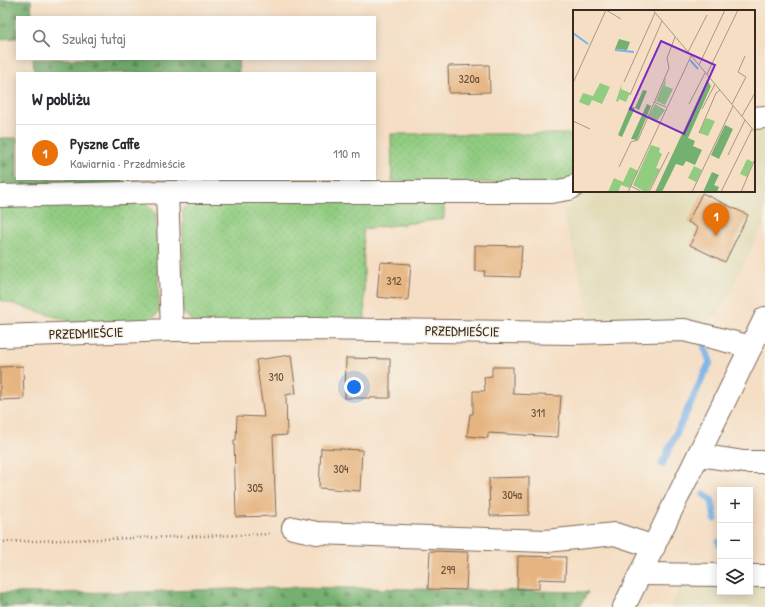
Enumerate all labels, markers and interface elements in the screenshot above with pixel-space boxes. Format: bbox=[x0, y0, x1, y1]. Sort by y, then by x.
inset map bbox=[573, 10, 755, 192]
search box bbox=[16, 16, 376, 60]
icon: search bbox=[30, 27, 52, 49]
text: Szukaj tutaj bbox=[62, 28, 126, 49]
house number: 320a bbox=[458, 70, 480, 87]
text: W pobliżu bbox=[32, 87, 90, 110]
text: Pyszne Caffe bbox=[70, 133, 140, 154]
text: 1 bbox=[43, 144, 47, 162]
text: 110 m bbox=[333, 144, 360, 162]
text: Kawiarnia · Przedmieście bbox=[70, 154, 186, 172]
pin: 1 bbox=[703, 203, 729, 236]
house number: 312 bbox=[386, 272, 402, 289]
street label: PRZEDMIEŚCIE bbox=[425, 320, 499, 341]
street label: PRZEDMIEŚCIE bbox=[48, 322, 124, 343]
house number: 310 bbox=[268, 368, 284, 385]
your location bbox=[344, 377, 364, 397]
house number: 311 bbox=[531, 404, 545, 421]
house number: 304 bbox=[333, 460, 349, 477]
house number: 305 bbox=[247, 479, 263, 496]
house number: 304a bbox=[502, 486, 522, 503]
map controls bbox=[717, 487, 753, 595]
button: + bbox=[717, 487, 753, 523]
button: − bbox=[717, 523, 753, 559]
button: layers bbox=[717, 559, 753, 595]
house number: 299 bbox=[441, 561, 456, 578]

